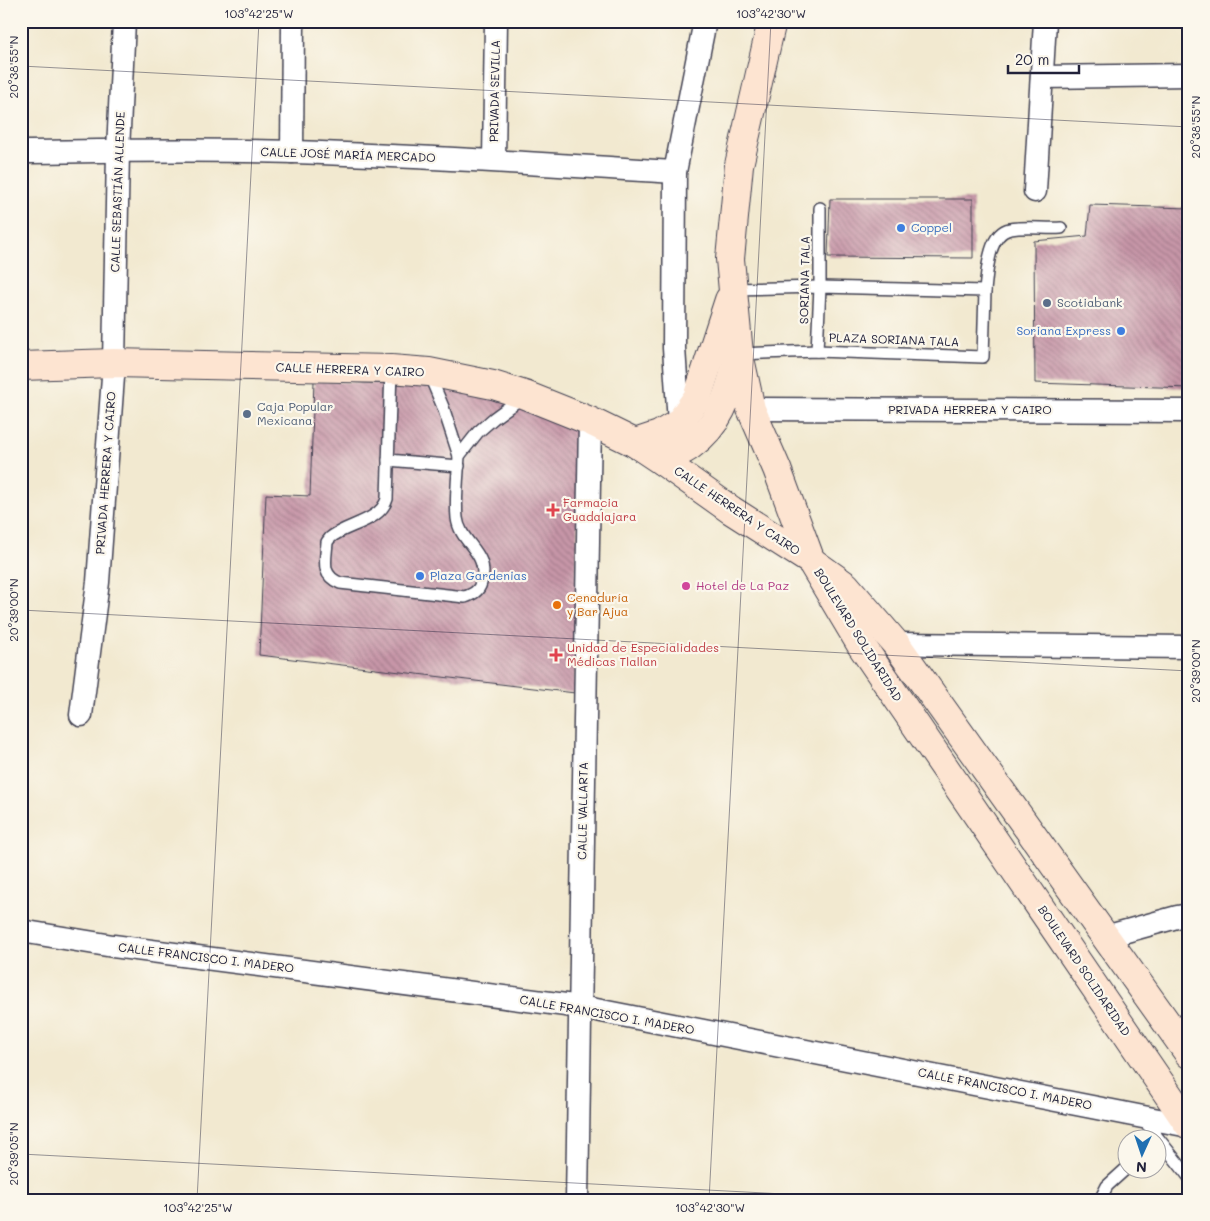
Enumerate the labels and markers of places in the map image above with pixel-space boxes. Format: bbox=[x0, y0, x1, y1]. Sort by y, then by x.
place label: Coppel bbox=[911, 219, 952, 235]
marker: Coppel bbox=[895, 222, 907, 234]
place label: Scotiabank bbox=[1057, 294, 1123, 310]
marker: Scotiabank bbox=[1041, 297, 1053, 309]
place label: Soriana Express bbox=[1016, 322, 1111, 338]
marker: Soriana Express bbox=[1115, 325, 1127, 337]
place label: Caja Popular Mexicana bbox=[257, 398, 333, 428]
marker: Caja Popular Mexicana bbox=[241, 408, 253, 420]
place label: Farmacia Guadalajara bbox=[563, 494, 637, 524]
marker: Farmacia Guadalajara bbox=[547, 504, 559, 516]
place label: Plaza Gardenias bbox=[430, 567, 527, 583]
marker: Plaza Gardenias bbox=[414, 570, 426, 582]
place label: Hotel de La Paz bbox=[696, 577, 790, 593]
marker: Hotel de La Paz bbox=[680, 580, 692, 592]
place label: Cenaduría y Bar Ajua bbox=[567, 589, 629, 619]
marker: Cenaduría y Bar Ajua bbox=[551, 599, 563, 611]
place label: Unidad de Especialidades Médicas Tlallan bbox=[567, 639, 719, 669]
marker: Unidad de Especialidades Médicas Tlallan bbox=[549, 648, 563, 662]

